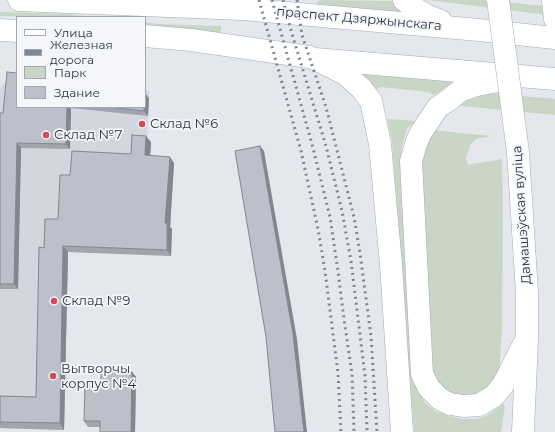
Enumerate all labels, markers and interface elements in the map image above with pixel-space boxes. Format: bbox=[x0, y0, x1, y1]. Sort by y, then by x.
street label: праспект Дзяржынскага bbox=[276, 4, 442, 34]
legend bbox=[16, 16, 146, 108]
text: Улица bbox=[54, 25, 93, 40]
text: Железная дорога bbox=[50, 37, 113, 67]
text: Парк bbox=[54, 65, 86, 80]
text: Здание bbox=[54, 85, 100, 100]
place label: Склад №6 bbox=[150, 116, 218, 132]
marker: Склад №6 bbox=[137, 119, 147, 129]
place label: Склад №7 bbox=[54, 127, 122, 143]
marker: Склад №7 bbox=[41, 130, 51, 140]
street label: Дамашэўская вуліца bbox=[509, 145, 535, 285]
place label: Склад №9 bbox=[62, 293, 130, 309]
marker: Склад №9 bbox=[49, 296, 59, 306]
place label: Вытворчы корпус №4 bbox=[61, 361, 136, 392]
marker: Вытворчы корпус №4 bbox=[48, 371, 58, 381]

